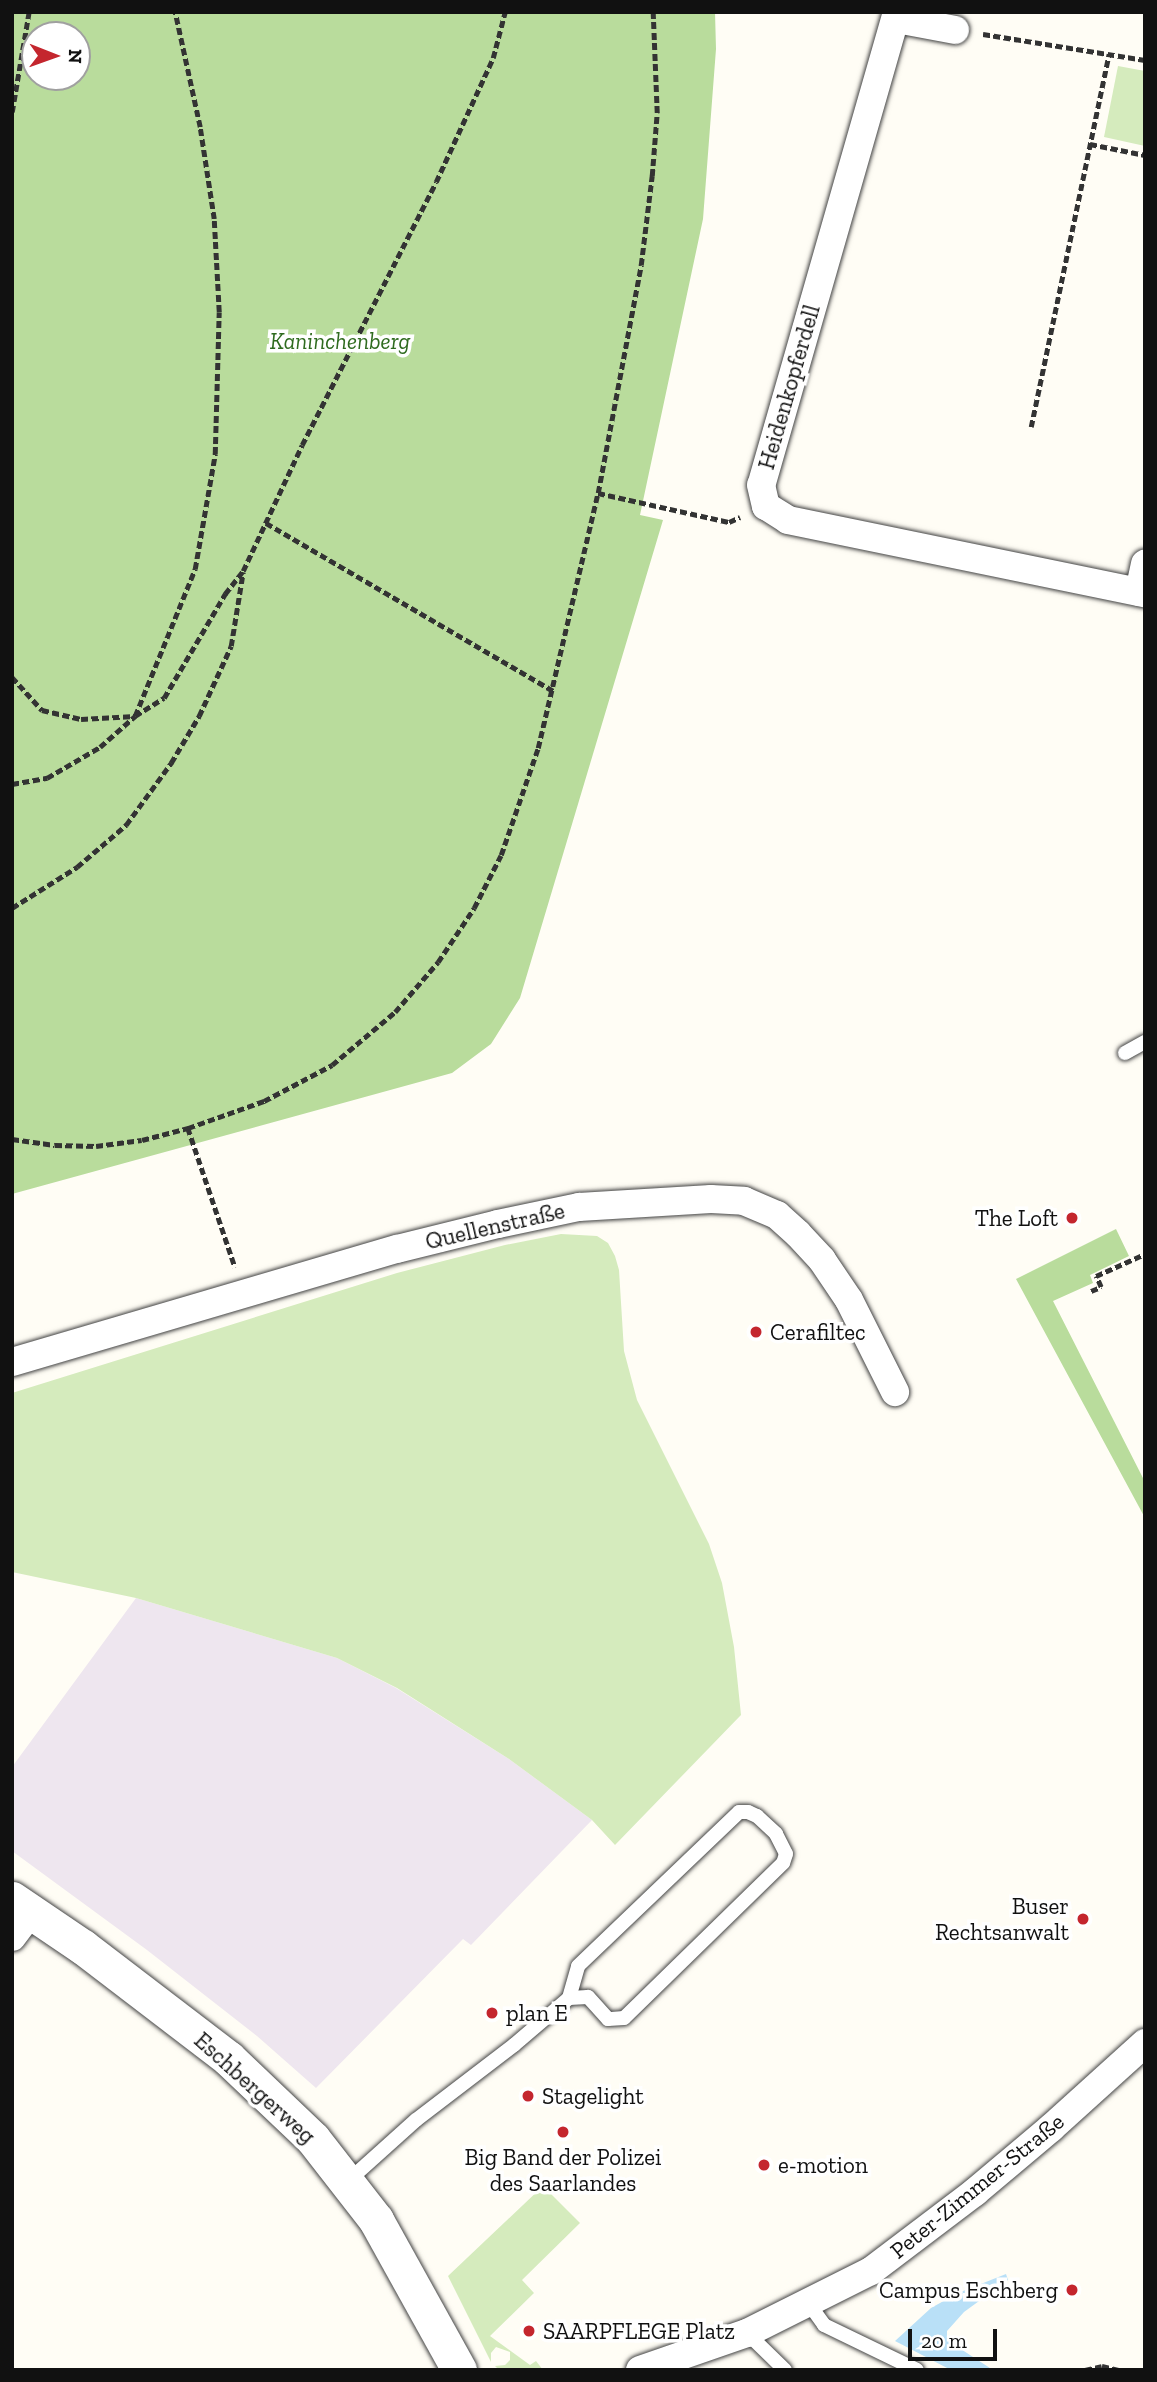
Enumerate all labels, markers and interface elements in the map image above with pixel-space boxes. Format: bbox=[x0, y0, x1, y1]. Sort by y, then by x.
north arrow bbox=[21, 21, 91, 91]
text: N bbox=[64, 49, 87, 64]
street label: Heidenkopferdell bbox=[752, 301, 826, 473]
park label: Kaninchenberg bbox=[270, 327, 410, 355]
street label: Quellenstraße bbox=[423, 1197, 567, 1255]
place label: The Loft bbox=[975, 1204, 1058, 1232]
marker: The Loft bbox=[1064, 1210, 1080, 1226]
place label: Cerafiltec bbox=[770, 1318, 866, 1346]
marker: Cerafiltec bbox=[748, 1324, 764, 1340]
place label: Buser Rechtsanwalt bbox=[935, 1892, 1069, 1946]
marker: Buser Rechtsanwalt bbox=[1075, 1911, 1091, 1927]
place label: plan E bbox=[506, 1999, 568, 2027]
marker: plan E bbox=[484, 2005, 500, 2021]
street label: Eschbergerweg bbox=[189, 2026, 321, 2150]
place label: Stagelight bbox=[542, 2082, 644, 2110]
marker: Stagelight bbox=[520, 2088, 536, 2104]
street label: Peter-Zimmer-Straße bbox=[885, 2108, 1069, 2264]
marker: Big Band der Polizei des Saarlandes bbox=[555, 2124, 571, 2140]
place label: Big Band der Polizei des Saarlandes bbox=[464, 2143, 662, 2197]
place label: e-motion bbox=[778, 2151, 868, 2179]
marker: e-motion bbox=[756, 2157, 772, 2173]
place label: Campus Eschberg bbox=[879, 2276, 1058, 2304]
marker: Campus Eschberg bbox=[1064, 2282, 1080, 2298]
scale bar bbox=[912, 2316, 1001, 2360]
place label: SAARPFLEGE Platz bbox=[543, 2317, 735, 2345]
marker: SAARPFLEGE Platz bbox=[521, 2323, 537, 2339]
text: 20 m bbox=[921, 2328, 967, 2353]

